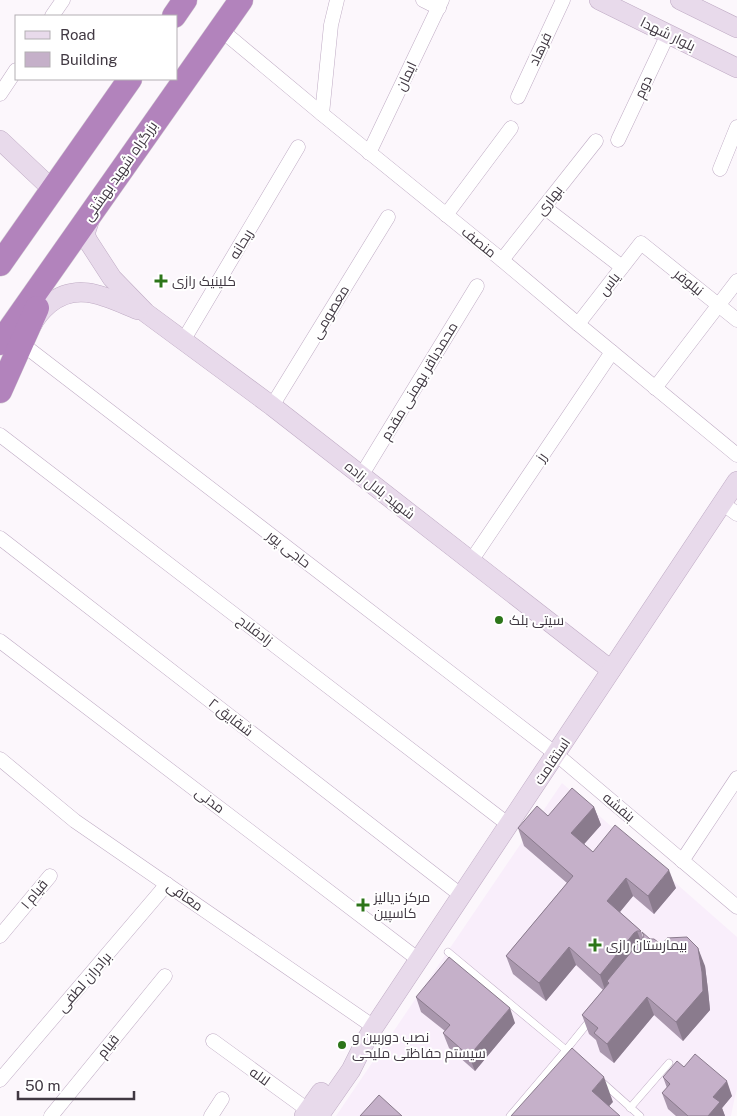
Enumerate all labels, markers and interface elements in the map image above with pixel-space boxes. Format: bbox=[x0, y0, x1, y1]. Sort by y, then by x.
street label: بلوار شهدا bbox=[638, 14, 698, 54]
legend bbox=[15, 15, 178, 80]
text: Road bbox=[60, 26, 96, 43]
street label: فرهاد bbox=[525, 30, 555, 68]
text: Building bbox=[60, 51, 118, 68]
street label: ایمان bbox=[392, 59, 420, 93]
street label: دوم bbox=[631, 73, 657, 102]
street label: بزرگراه شهید بهشتی bbox=[80, 118, 160, 224]
street label: بهاری bbox=[532, 182, 566, 218]
street label: منصف bbox=[458, 223, 500, 261]
street label: ریحانه bbox=[226, 226, 256, 262]
street label: نیلوفر bbox=[670, 265, 707, 299]
street label: یاس bbox=[595, 269, 623, 299]
place label: کلینیک رازی bbox=[172, 273, 236, 289]
marker: کلینیک رازی bbox=[154, 274, 168, 288]
street label: معصومی bbox=[308, 282, 352, 342]
street label: محمدباقر بهمنی مقدم bbox=[377, 319, 462, 444]
street label: رز bbox=[532, 449, 550, 465]
street label: شهید بلال زاده bbox=[341, 458, 418, 523]
street label: حاجی پور bbox=[262, 526, 314, 573]
street label: زادفلاح bbox=[234, 612, 276, 649]
place label: سیتی بلک bbox=[509, 612, 564, 628]
marker: سیتی بلک bbox=[493, 614, 505, 626]
street label: شقایق ۲ bbox=[205, 695, 256, 740]
street label: استقامت bbox=[531, 735, 573, 787]
street label: مدنی bbox=[192, 784, 228, 816]
street label: بنفشه bbox=[600, 789, 638, 825]
street label: قیام ۱ bbox=[17, 876, 52, 913]
street label: معافی bbox=[164, 878, 206, 914]
place label: مرکز دیالیز کاسپین bbox=[373, 889, 430, 923]
marker: مرکز دیالیز کاسپین bbox=[356, 898, 370, 912]
place label: بیمارستان رازی bbox=[606, 937, 687, 953]
marker: بیمارستان رازی bbox=[588, 938, 602, 952]
street label: برادران لطفی bbox=[54, 949, 114, 1015]
place label: نصب دوربین و سیستم حفاظتی ملیحی bbox=[352, 1029, 486, 1063]
street label: قیام bbox=[94, 1031, 124, 1062]
marker: نصب دوربین و سیستم حفاظتی ملیحی bbox=[336, 1039, 348, 1051]
street label: لاله bbox=[247, 1063, 273, 1089]
scale bar bbox=[18, 1068, 134, 1100]
text: 50 m bbox=[25, 1077, 60, 1094]

